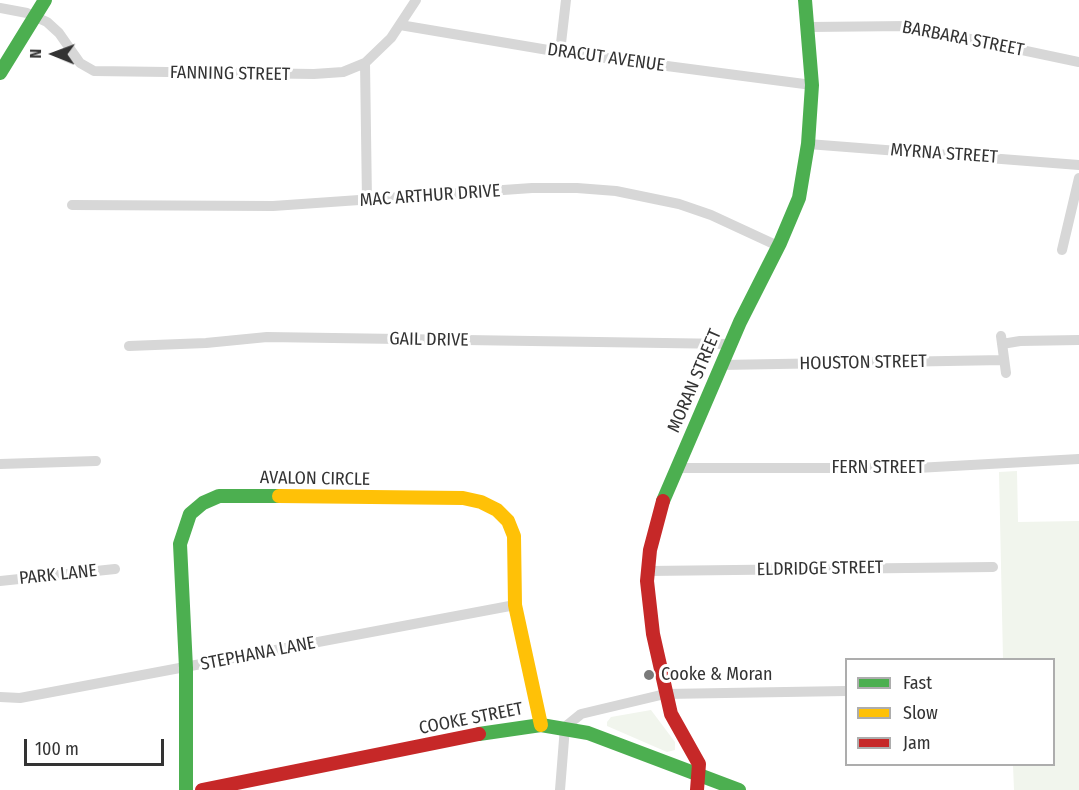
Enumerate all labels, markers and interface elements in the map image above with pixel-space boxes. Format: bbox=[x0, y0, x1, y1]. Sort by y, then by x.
street label: BARBARA STREET bbox=[900, 17, 1026, 61]
north arrow bbox=[24, 24, 84, 84]
street label: DRACUT AVENUE bbox=[546, 39, 666, 77]
text: N bbox=[26, 49, 45, 59]
street label: FANNING STREET bbox=[170, 62, 290, 86]
street label: MYRNA STREET bbox=[889, 139, 999, 169]
street label: MAC ARTHUR DRIVE bbox=[359, 180, 501, 212]
street label: MORAN STREET bbox=[664, 326, 726, 436]
street label: GAIL DRIVE bbox=[389, 329, 469, 351]
street label: HOUSTON STREET bbox=[799, 351, 927, 375]
street label: FERN STREET bbox=[831, 457, 925, 479]
street label: AVALON CIRCLE bbox=[260, 467, 370, 491]
street label: ELDRIDGE STREET bbox=[756, 557, 884, 581]
street label: PARK LANE bbox=[18, 560, 98, 590]
street label: STEPHANA LANE bbox=[199, 632, 317, 676]
legend bbox=[845, 658, 1055, 766]
place label: Cooke & Moran bbox=[661, 664, 773, 686]
marker: Cooke & Moran bbox=[642, 668, 656, 682]
text: Fast bbox=[903, 672, 932, 694]
street label: COOKE STREET bbox=[417, 698, 525, 740]
text: Slow bbox=[903, 702, 938, 724]
scale bar bbox=[27, 727, 166, 765]
text: Jam bbox=[903, 732, 931, 754]
text: 100 m bbox=[35, 738, 79, 760]

